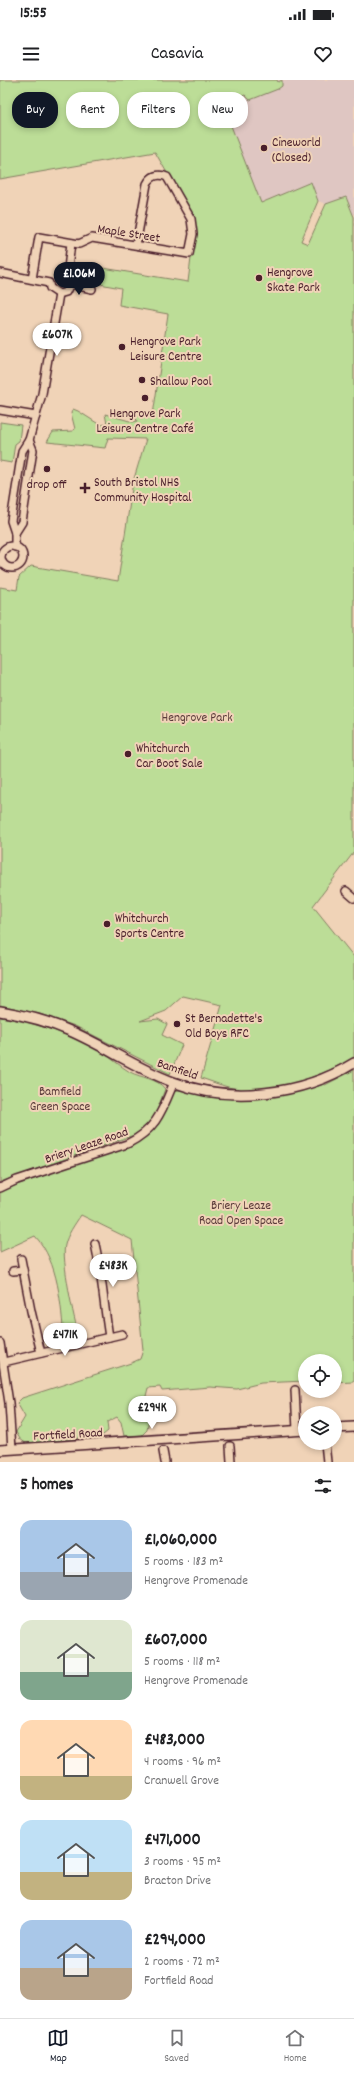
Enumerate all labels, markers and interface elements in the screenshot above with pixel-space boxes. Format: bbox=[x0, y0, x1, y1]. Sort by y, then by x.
text: 15:55 bbox=[20, 3, 47, 25]
text: Casavia bbox=[151, 42, 203, 67]
icon: menu bbox=[20, 43, 42, 65]
icon: heart bbox=[312, 43, 334, 65]
chip: Buy bbox=[12, 92, 58, 128]
chip: Rent bbox=[66, 92, 119, 128]
chip: Filters bbox=[127, 92, 190, 128]
chip: New bbox=[198, 92, 248, 128]
place label: Cineworld (Closed) bbox=[272, 134, 321, 168]
marker: Cineworld (Closed) bbox=[259, 143, 269, 153]
street label: Maple Street bbox=[96, 220, 161, 249]
pin: £1.06M bbox=[46, 262, 112, 296]
place label: Hengrove Skate Park bbox=[267, 264, 320, 298]
text: £1.06M bbox=[63, 265, 95, 284]
marker: Hengrove Skate Park bbox=[254, 273, 264, 283]
pin: £607K bbox=[29, 323, 85, 357]
text: £607K bbox=[42, 326, 72, 345]
place label: Hengrove Park Leisure Centre bbox=[130, 333, 202, 367]
marker: Hengrove Park Leisure Centre bbox=[117, 342, 127, 352]
place label: Shallow Pool bbox=[150, 373, 212, 392]
marker: Shallow Pool bbox=[137, 375, 147, 385]
marker: Hengrove Park Leisure Centre Café bbox=[140, 393, 150, 403]
place label: Hengrove Park Leisure Centre Café bbox=[96, 405, 194, 439]
marker: drop off bbox=[42, 464, 52, 474]
place label: South Bristol NHS Community Hospital bbox=[94, 474, 191, 508]
place label: drop off bbox=[27, 476, 67, 495]
marker: South Bristol NHS Community Hospital bbox=[79, 482, 91, 494]
park label: Hengrove Park bbox=[162, 709, 232, 728]
place label: Whitchurch Car Boot Sale bbox=[136, 740, 203, 774]
marker: Whitchurch Car Boot Sale bbox=[123, 749, 133, 759]
place label: Whitchurch Sports Centre bbox=[115, 910, 184, 944]
marker: Whitchurch Sports Centre bbox=[102, 919, 112, 929]
place label: St Bernadette's Old Boys RFC bbox=[185, 1010, 262, 1044]
marker: St Bernadette's Old Boys RFC bbox=[172, 1019, 182, 1029]
street label: Bamfield bbox=[154, 1055, 200, 1086]
park label: Bamfield Green Space bbox=[30, 1083, 91, 1117]
street label: Briery Leaze Road bbox=[42, 1123, 131, 1170]
park label: Briery Leaze Road Open Space bbox=[199, 1197, 283, 1231]
pin: £483K bbox=[85, 1254, 141, 1288]
text: £483K bbox=[99, 1257, 127, 1276]
pin: £471K bbox=[37, 1323, 93, 1357]
text: £471K bbox=[52, 1326, 78, 1345]
map controls bbox=[298, 1354, 342, 1450]
button: locate bbox=[298, 1354, 342, 1398]
pin: £294K bbox=[124, 1396, 180, 1430]
text: £294K bbox=[137, 1399, 167, 1418]
button: layers bbox=[298, 1406, 342, 1450]
street label: Fortfield Road bbox=[33, 1424, 103, 1447]
text: 5 homes bbox=[20, 1474, 73, 1498]
icon: filters bbox=[312, 1475, 334, 1497]
text: £1,060,000 bbox=[144, 1529, 217, 1553]
icon: home bbox=[52, 1536, 100, 1584]
text: 5 rooms · 183 m² bbox=[144, 1553, 223, 1572]
text: Hengrove Promenade bbox=[144, 1572, 248, 1591]
text: £607,000 bbox=[144, 1629, 208, 1653]
icon: home bbox=[52, 1636, 100, 1684]
text: 5 rooms · 118 m² bbox=[144, 1653, 220, 1672]
text: Hengrove Promenade bbox=[144, 1672, 248, 1691]
text: £483,000 bbox=[144, 1729, 205, 1753]
icon: home bbox=[52, 1736, 100, 1784]
text: 4 rooms · 96 m² bbox=[144, 1753, 221, 1772]
text: Cranwell Grove bbox=[144, 1772, 219, 1791]
text: £471,000 bbox=[144, 1829, 201, 1853]
icon: home bbox=[52, 1836, 100, 1884]
text: 3 rooms · 95 m² bbox=[144, 1853, 221, 1872]
text: Bracton Drive bbox=[144, 1872, 211, 1891]
text: £294,000 bbox=[144, 1929, 206, 1953]
icon: home bbox=[52, 1936, 100, 1984]
text: 2 rooms · 72 m² bbox=[144, 1953, 220, 1972]
text: Fortfield Road bbox=[144, 1972, 213, 1991]
tab: Map bbox=[47, 2027, 69, 2067]
tab: Saved bbox=[164, 2027, 189, 2067]
tab: Home bbox=[284, 2027, 307, 2067]

